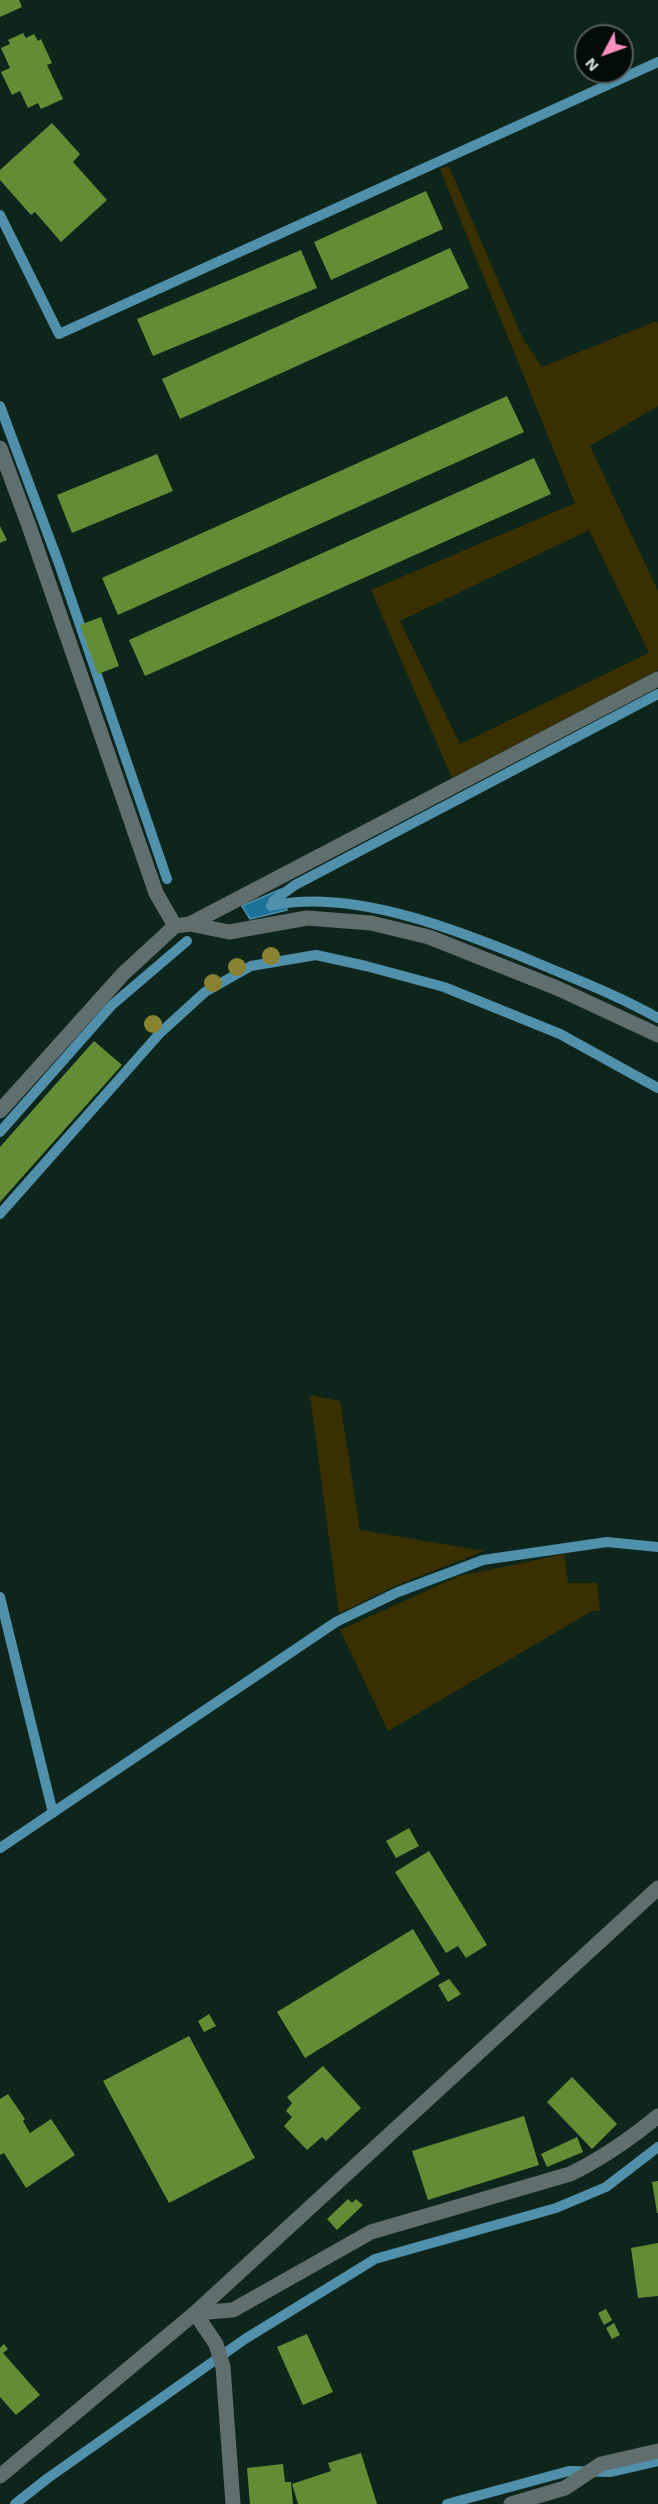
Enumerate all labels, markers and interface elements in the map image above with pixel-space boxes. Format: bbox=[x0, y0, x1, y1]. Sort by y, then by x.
north arrow bbox=[574, 24, 634, 84]
text: N bbox=[580, 54, 603, 76]

